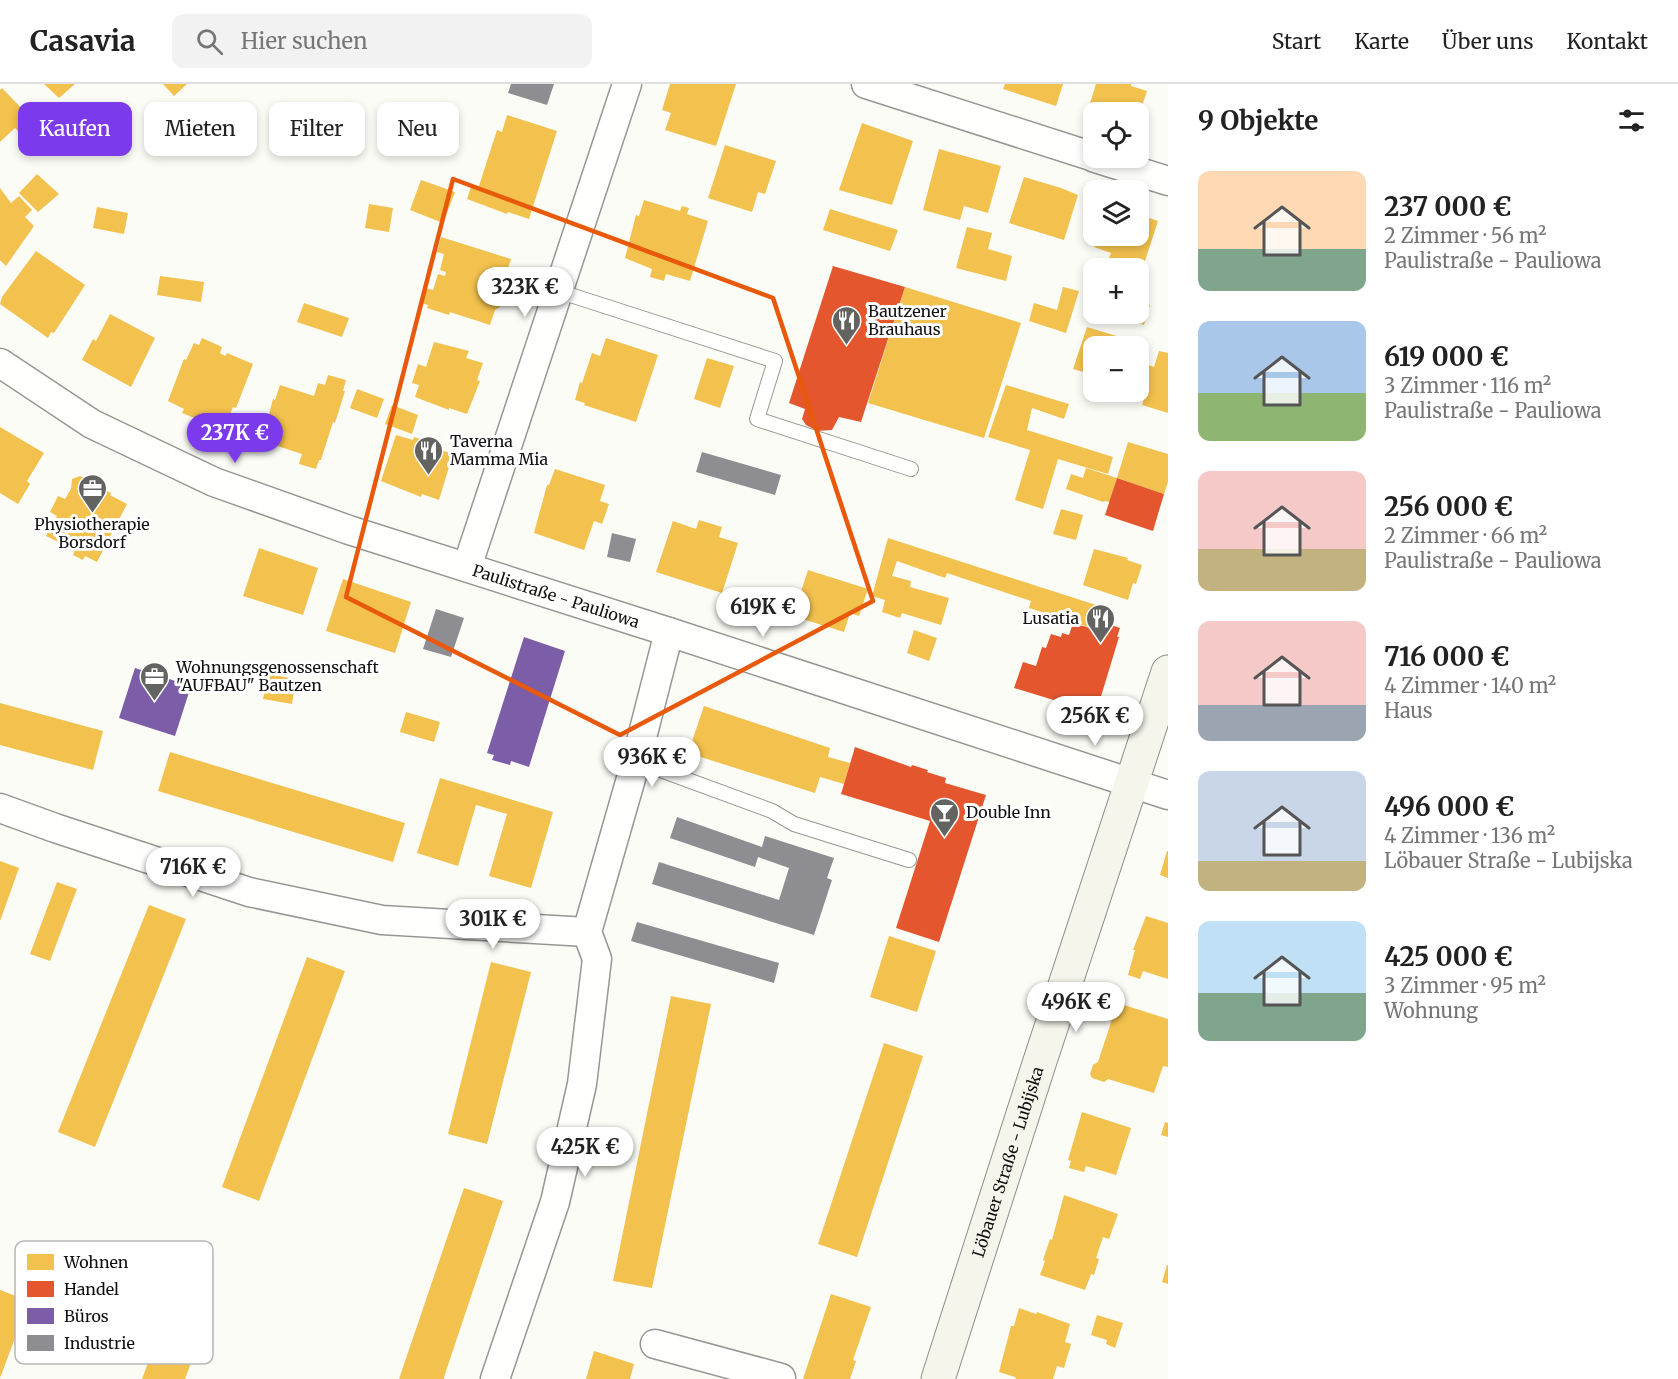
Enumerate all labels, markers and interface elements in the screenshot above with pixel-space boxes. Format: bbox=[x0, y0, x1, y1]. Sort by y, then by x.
search box bbox=[172, 14, 592, 68]
text: Casavia bbox=[30, 23, 136, 59]
icon: search bbox=[193, 25, 226, 58]
text: Hier suchen bbox=[241, 27, 368, 55]
text: Start bbox=[1272, 28, 1321, 55]
text: Karte bbox=[1354, 28, 1409, 55]
text: Über uns bbox=[1442, 28, 1533, 55]
text: Kontakt bbox=[1566, 28, 1648, 55]
chip: Kaufen bbox=[18, 102, 132, 156]
chip: Mieten bbox=[144, 102, 257, 156]
chip: Filter bbox=[269, 102, 365, 156]
chip: Neu bbox=[377, 102, 459, 156]
map controls bbox=[1083, 102, 1149, 402]
button: locate bbox=[1083, 102, 1149, 168]
text: 9 Objekte bbox=[1198, 104, 1318, 137]
icon: filters bbox=[1615, 104, 1648, 137]
button: layers bbox=[1083, 180, 1149, 246]
text: 237 000 € bbox=[1384, 190, 1512, 223]
icon: home bbox=[1246, 195, 1318, 267]
text: 2 Zimmer · 56 m² bbox=[1384, 223, 1546, 248]
text: Paulistraße - Pauliowa bbox=[1384, 248, 1602, 273]
button: + bbox=[1083, 258, 1149, 324]
pin: 323K € bbox=[476, 267, 574, 318]
text: 323K € bbox=[491, 274, 559, 299]
place label: Bautzener Brauhaus bbox=[868, 301, 947, 339]
restaurant icon: Bautzener Brauhaus bbox=[831, 304, 863, 346]
button: − bbox=[1083, 336, 1149, 402]
text: 619 000 € bbox=[1384, 340, 1509, 373]
icon: home bbox=[1246, 345, 1318, 417]
text: 3 Zimmer · 116 m² bbox=[1384, 373, 1551, 398]
text: Paulistraße - Pauliowa bbox=[1384, 398, 1602, 423]
pin: 237K € bbox=[186, 413, 284, 464]
text: 237K € bbox=[201, 420, 269, 445]
place label: Taverna Mamma Mia bbox=[450, 431, 549, 469]
restaurant icon: Taverna Mamma Mia bbox=[413, 434, 445, 476]
office icon: Physiotherapie Borsdorf bbox=[76, 472, 108, 514]
text: 256 000 € bbox=[1384, 490, 1513, 523]
icon: home bbox=[1246, 495, 1318, 567]
place label: Physiotherapie Borsdorf bbox=[34, 514, 150, 552]
text: 2 Zimmer · 66 m² bbox=[1384, 523, 1547, 548]
text: Paulistraße - Pauliowa bbox=[1384, 548, 1602, 573]
street label: Paulistraße - Pauliowa bbox=[470, 560, 642, 632]
pin: 619K € bbox=[714, 587, 812, 638]
text: 619K € bbox=[730, 594, 796, 619]
restaurant icon: Lusatia bbox=[1084, 602, 1116, 644]
place label: Lusatia bbox=[1023, 608, 1079, 628]
text: 716 000 € bbox=[1384, 640, 1510, 673]
icon: home bbox=[1246, 645, 1318, 717]
place label: Wohnungsgenossenschaft "AUFBAU" Bautzen bbox=[175, 657, 379, 695]
office icon: Wohnungsgenossenschaft "AUFBAU" Bautzen bbox=[139, 660, 171, 702]
text: 4 Zimmer · 140 m² bbox=[1384, 673, 1556, 698]
pin: 256K € bbox=[1046, 696, 1144, 747]
text: Haus bbox=[1384, 698, 1433, 723]
text: 256K € bbox=[1060, 703, 1130, 728]
pin: 936K € bbox=[603, 737, 701, 788]
text: 936K € bbox=[617, 744, 687, 769]
text: 496 000 € bbox=[1384, 790, 1514, 823]
icon: home bbox=[1246, 795, 1318, 867]
bar icon: Double Inn bbox=[929, 796, 961, 838]
place label: Double Inn bbox=[966, 802, 1051, 822]
text: 4 Zimmer · 136 m² bbox=[1384, 823, 1555, 848]
pin: 716K € bbox=[144, 847, 242, 898]
text: Löbauer Straße - Lubijska bbox=[1384, 848, 1633, 873]
text: 716K € bbox=[160, 854, 226, 879]
pin: 301K € bbox=[444, 899, 542, 950]
text: 301K € bbox=[459, 906, 527, 931]
text: 425 000 € bbox=[1384, 940, 1513, 973]
icon: home bbox=[1246, 945, 1318, 1017]
text: 3 Zimmer · 95 m² bbox=[1384, 973, 1546, 998]
pin: 496K € bbox=[1027, 982, 1125, 1033]
text: 496K € bbox=[1041, 989, 1111, 1014]
text: Wohnung bbox=[1384, 998, 1478, 1023]
street label: Löbauer Straße - Lubijska bbox=[968, 1064, 1048, 1260]
pin: 425K € bbox=[536, 1127, 634, 1178]
text: 425K € bbox=[550, 1134, 620, 1159]
legend bbox=[15, 1241, 213, 1364]
text: Wohnen bbox=[63, 1252, 129, 1272]
text: Handel bbox=[64, 1279, 119, 1299]
text: Büros bbox=[64, 1306, 109, 1326]
text: Industrie bbox=[64, 1333, 135, 1353]

